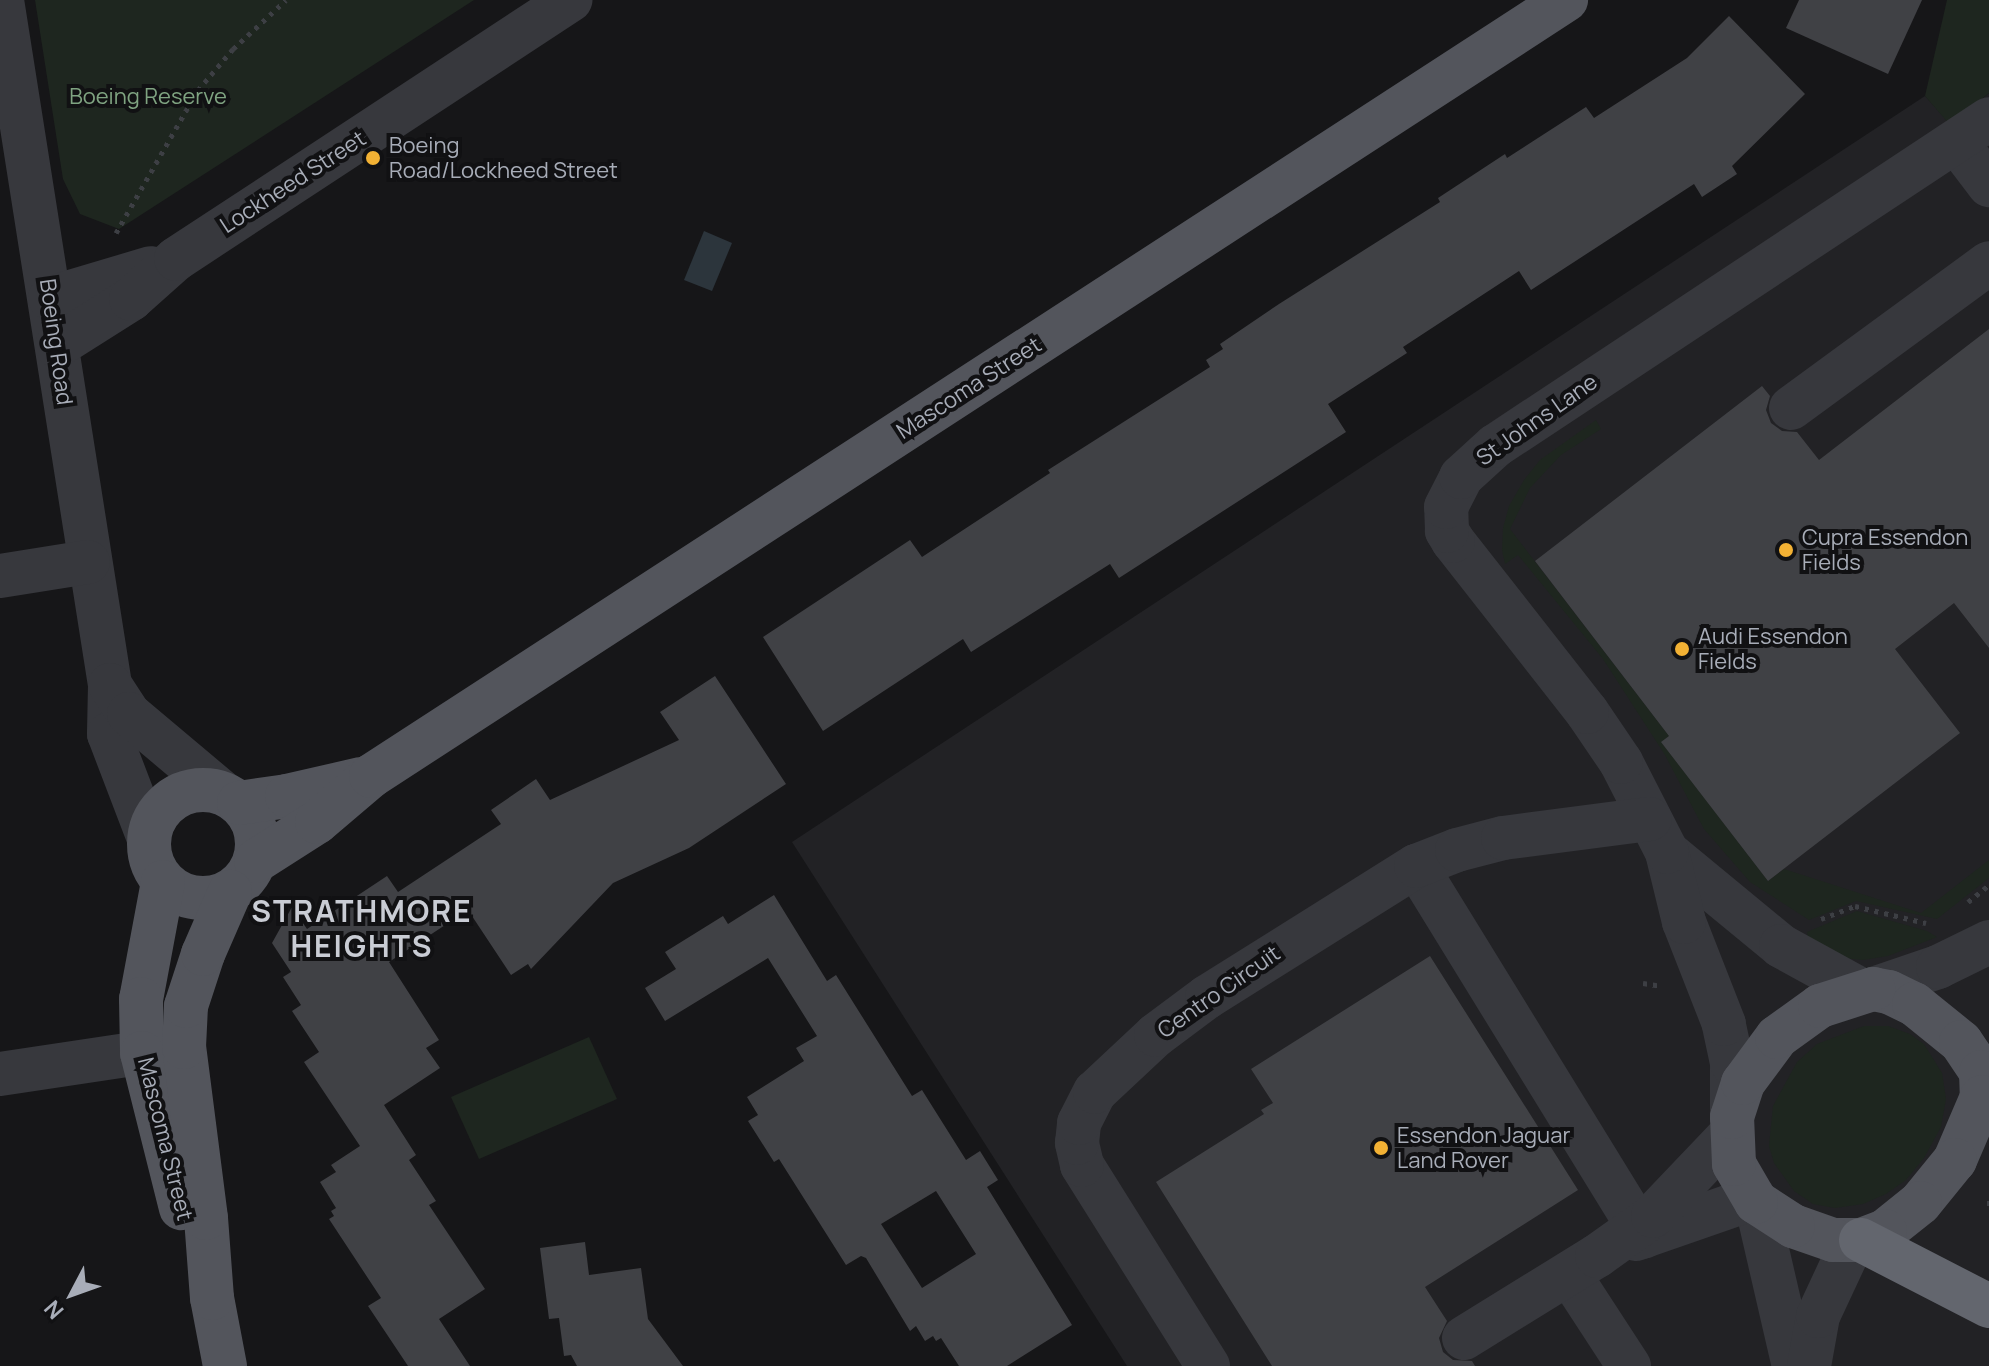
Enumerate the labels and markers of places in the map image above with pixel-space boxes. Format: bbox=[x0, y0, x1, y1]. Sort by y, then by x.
place label: Boeing Road/Lockheed Street bbox=[389, 132, 618, 184]
marker: Boeing Road/Lockheed Street bbox=[364, 149, 382, 167]
place label: Cupra Essendon Fields bbox=[1802, 524, 1968, 576]
marker: Cupra Essendon Fields bbox=[1777, 541, 1795, 559]
place label: Audi Essendon Fields bbox=[1698, 623, 1848, 674]
marker: Audi Essendon Fields bbox=[1673, 640, 1691, 658]
place label: Essendon Jaguar Land Rover bbox=[1397, 1122, 1570, 1174]
marker: Essendon Jaguar Land Rover bbox=[1372, 1139, 1390, 1157]

